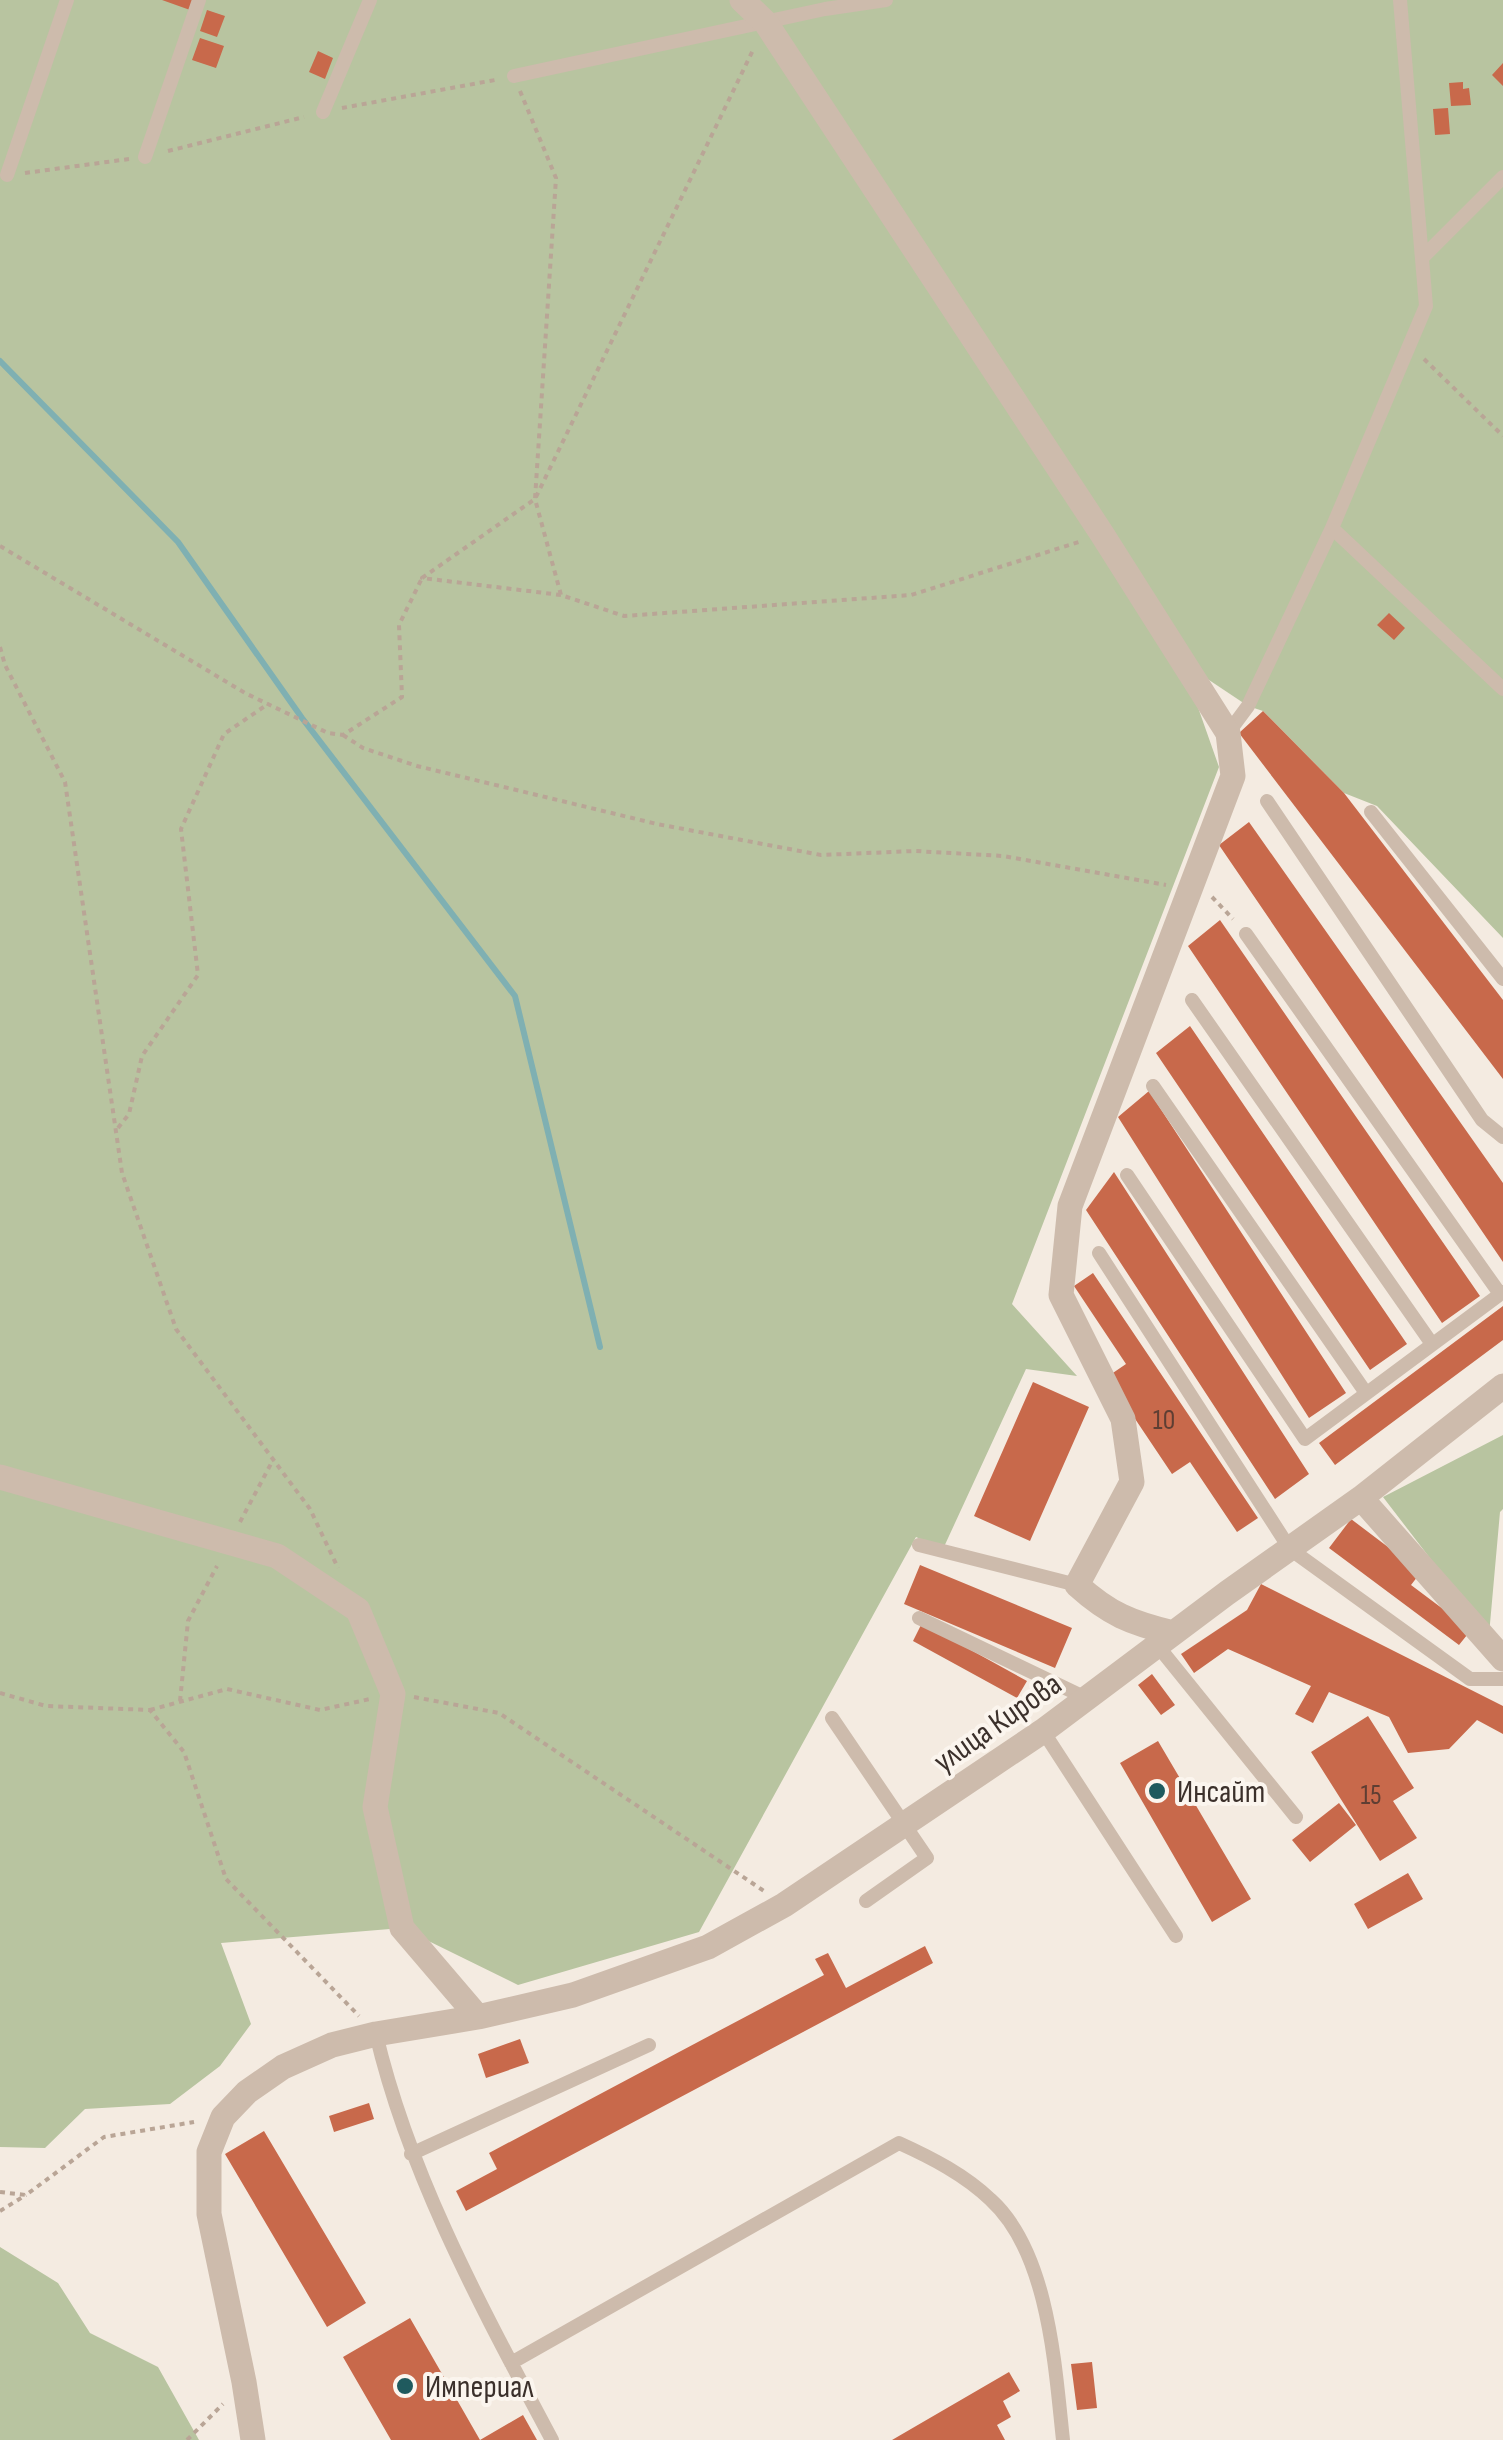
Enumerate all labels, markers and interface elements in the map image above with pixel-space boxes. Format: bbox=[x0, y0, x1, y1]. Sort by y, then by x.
house number: 10 bbox=[1153, 1404, 1175, 1437]
street label: улица Кирова bbox=[926, 1665, 1069, 1781]
place label: Инсайт bbox=[1177, 1773, 1265, 1812]
house number: 15 bbox=[1360, 1779, 1382, 1812]
marker: Инсайт bbox=[1146, 1780, 1168, 1802]
place label: Империал bbox=[425, 2368, 534, 2407]
marker: Империал bbox=[394, 2375, 416, 2397]

